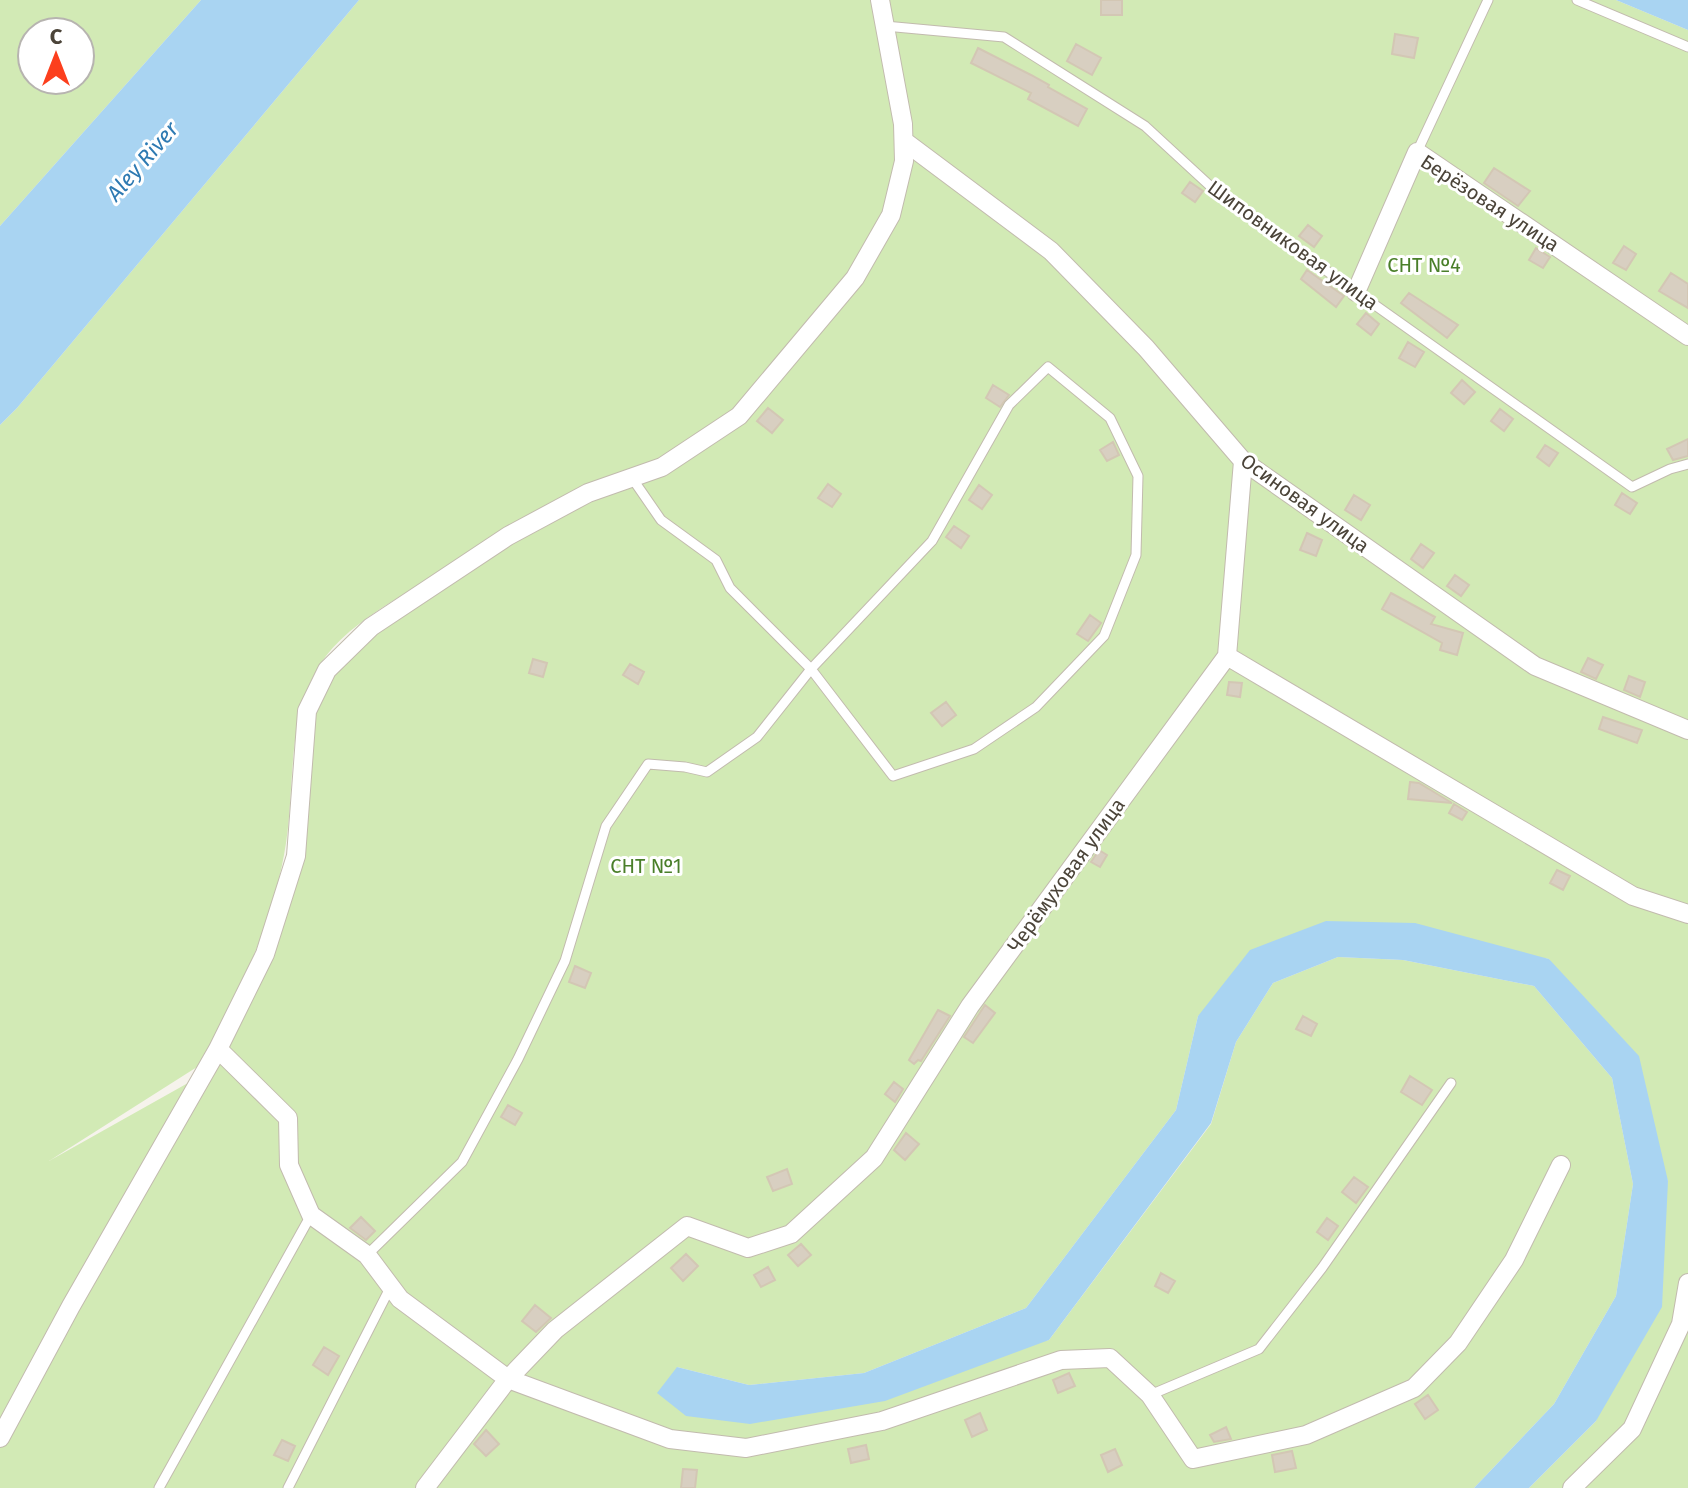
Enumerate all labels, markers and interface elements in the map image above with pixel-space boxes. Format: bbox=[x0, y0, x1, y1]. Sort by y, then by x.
north arrow bbox=[16, 16, 96, 96]
text: С bbox=[50, 23, 63, 50]
water label: Aley River bbox=[100, 116, 184, 207]
street label: Берёзовая улица bbox=[1416, 149, 1564, 257]
street label: Шиповниковая улица bbox=[1203, 175, 1383, 315]
park label: СНТ №4 bbox=[1387, 253, 1461, 277]
street label: Осиновая улица bbox=[1236, 448, 1374, 558]
street label: Черёмуховая улица bbox=[1002, 793, 1130, 957]
park label: СНТ №1 bbox=[610, 854, 682, 878]

